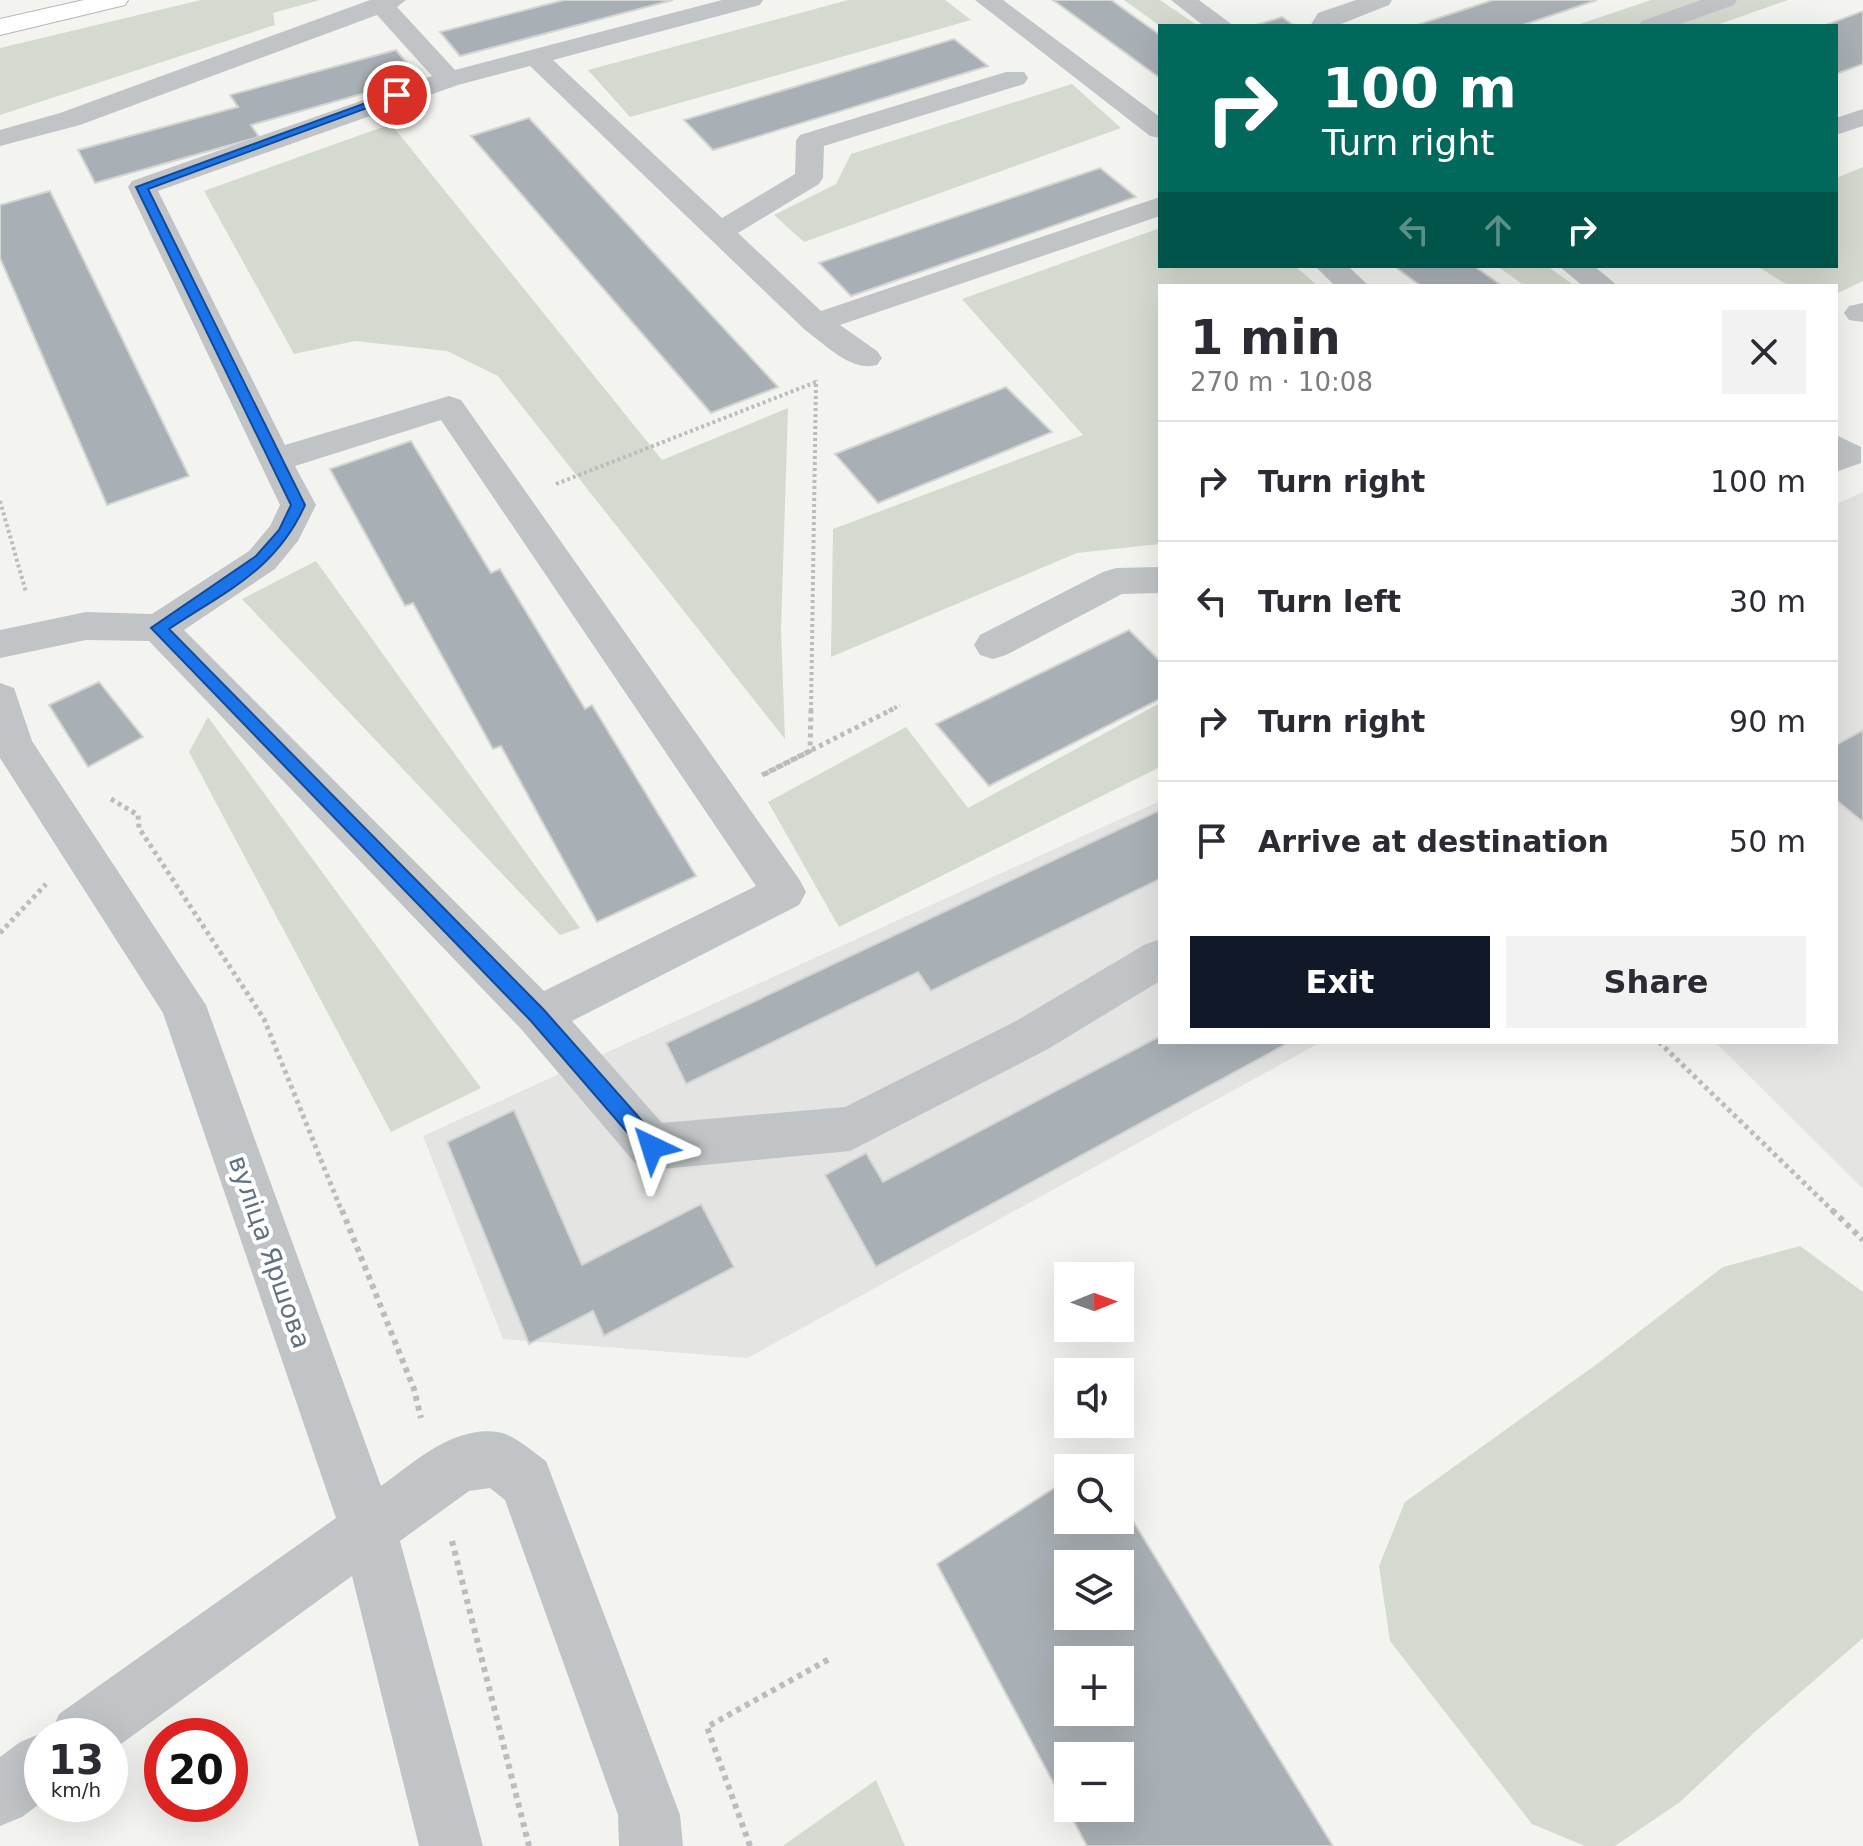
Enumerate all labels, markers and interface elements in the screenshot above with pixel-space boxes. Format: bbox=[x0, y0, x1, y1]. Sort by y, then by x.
text: 100 m bbox=[1322, 55, 1517, 120]
icon: right bbox=[1190, 56, 1294, 160]
pin bbox=[363, 61, 431, 129]
icon: arrive bbox=[375, 73, 419, 117]
text: Turn right bbox=[1322, 122, 1494, 163]
icon: left bbox=[1392, 208, 1436, 252]
icon: ahead bbox=[1476, 208, 1520, 252]
icon: right bbox=[1560, 208, 1604, 252]
text: 1 min bbox=[1190, 309, 1341, 365]
button: close bbox=[1722, 310, 1806, 394]
text: 270 m · 10:08 bbox=[1190, 367, 1373, 397]
icon: right bbox=[1190, 459, 1234, 503]
text: Turn right bbox=[1258, 464, 1425, 499]
text: 100 m bbox=[1710, 464, 1806, 499]
icon: left bbox=[1190, 579, 1234, 623]
text: Turn left bbox=[1258, 584, 1401, 619]
text: 30 m bbox=[1729, 584, 1806, 619]
icon: right bbox=[1190, 699, 1234, 743]
text: Turn right bbox=[1258, 704, 1425, 739]
text: 90 m bbox=[1729, 704, 1806, 739]
icon: arrive bbox=[1190, 819, 1234, 863]
text: Arrive at destination bbox=[1258, 824, 1609, 859]
text: 50 m bbox=[1729, 824, 1806, 859]
button: Exit bbox=[1190, 936, 1490, 1028]
button: Share bbox=[1506, 936, 1806, 1028]
position arrow bbox=[610, 1105, 694, 1189]
street label: вуліца Яршова bbox=[223, 1152, 317, 1352]
north arrow bbox=[1054, 1262, 1134, 1342]
map controls bbox=[1054, 1262, 1134, 1822]
button: sound bbox=[1054, 1358, 1134, 1438]
button: search bbox=[1054, 1454, 1134, 1534]
button: layers bbox=[1054, 1550, 1134, 1630]
button: + bbox=[1054, 1646, 1134, 1726]
speed limit sign: 20 bbox=[144, 1718, 248, 1822]
text: 13 bbox=[48, 1737, 104, 1783]
button: − bbox=[1054, 1742, 1134, 1822]
text: km/h bbox=[51, 1778, 101, 1802]

